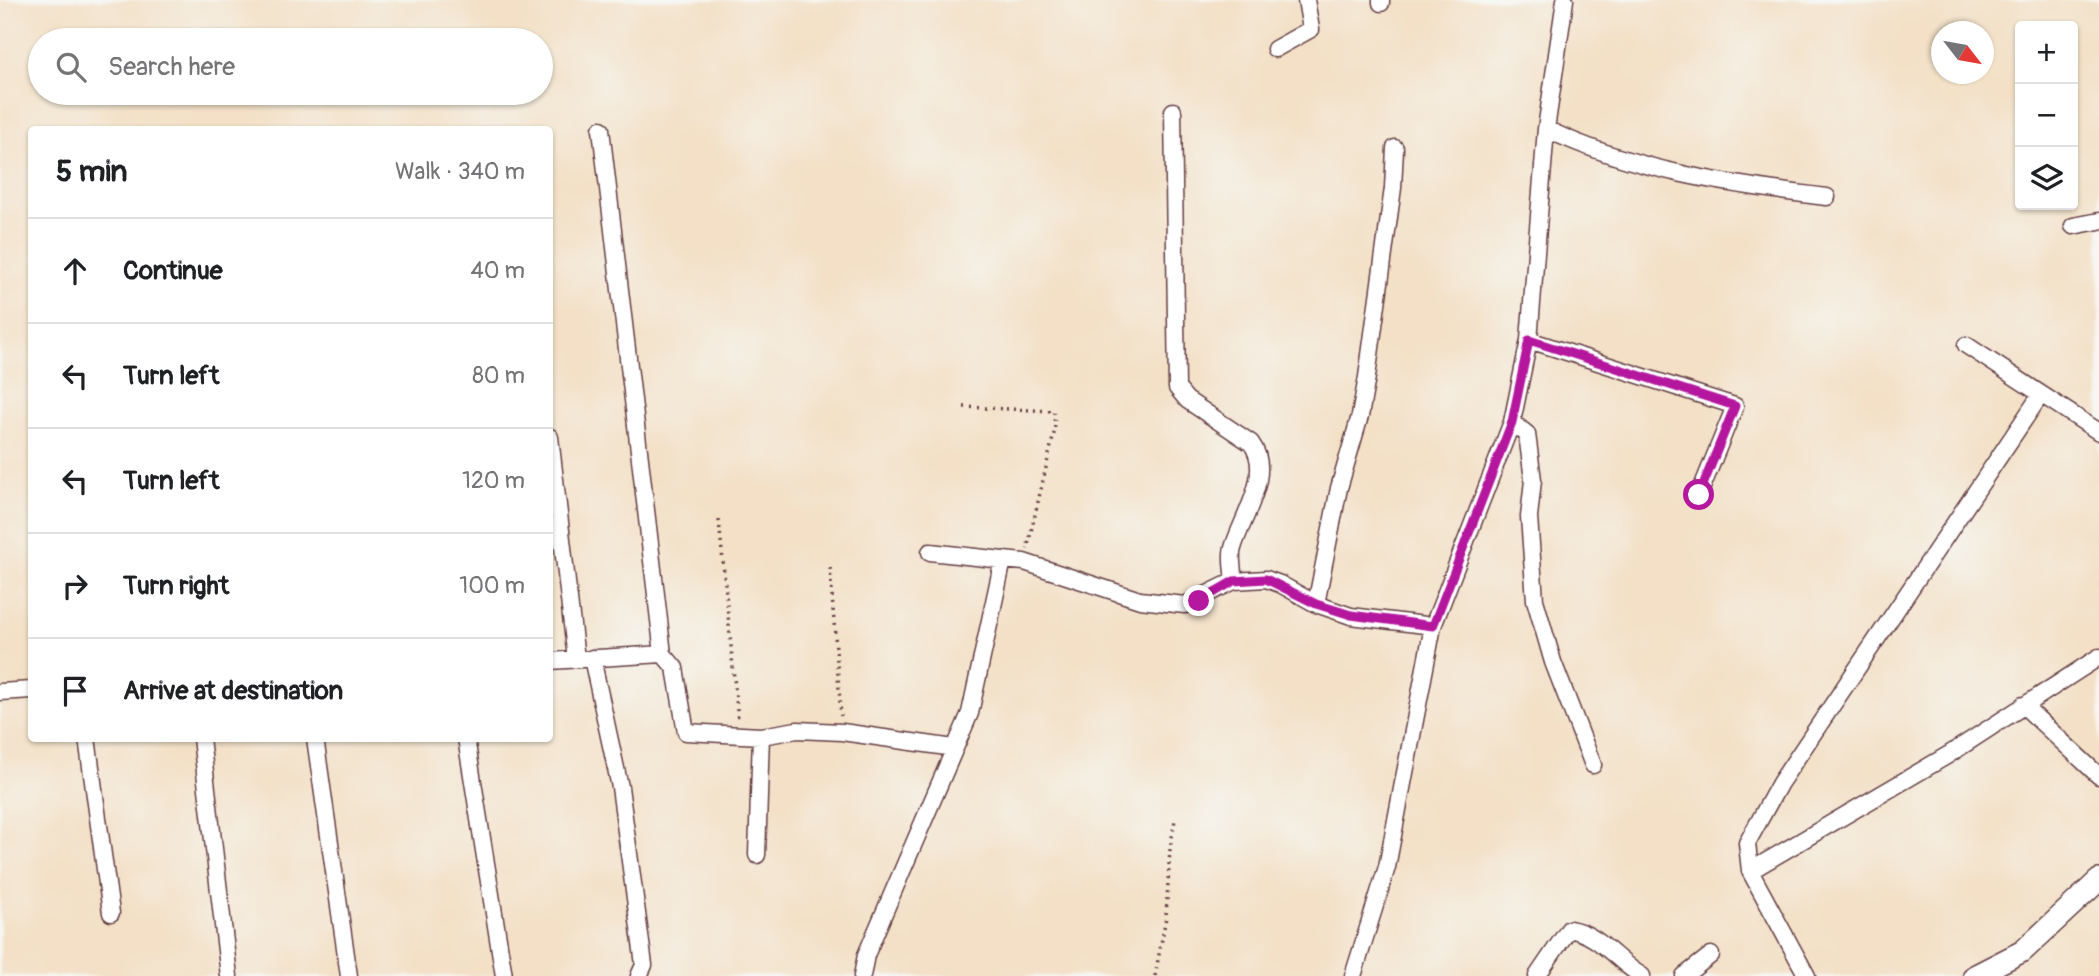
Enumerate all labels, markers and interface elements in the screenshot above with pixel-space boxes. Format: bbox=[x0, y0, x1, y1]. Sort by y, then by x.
north arrow bbox=[1931, 21, 1994, 84]
map controls bbox=[2015, 21, 2078, 210]
button: + bbox=[2015, 21, 2078, 84]
search box bbox=[28, 28, 553, 105]
icon: search bbox=[52, 48, 90, 86]
text: Search here bbox=[108, 51, 235, 83]
button: − bbox=[2015, 84, 2078, 147]
button: layers bbox=[2015, 147, 2078, 210]
text: 5 min bbox=[56, 153, 127, 190]
text: Walk · 340 m bbox=[395, 157, 525, 186]
icon: ahead bbox=[56, 252, 94, 290]
text: Continue bbox=[123, 255, 223, 287]
text: 40 m bbox=[471, 256, 525, 285]
icon: left bbox=[56, 357, 94, 395]
text: Turn left bbox=[123, 360, 219, 392]
text: 80 m bbox=[472, 361, 525, 390]
icon: left bbox=[56, 462, 94, 500]
text: Turn left bbox=[123, 465, 219, 497]
text: 120 m bbox=[462, 466, 525, 495]
route start bbox=[1683, 479, 1714, 510]
icon: right bbox=[56, 567, 94, 605]
text: Turn right bbox=[123, 570, 229, 602]
text: 100 m bbox=[459, 571, 525, 600]
route end bbox=[1183, 585, 1214, 616]
icon: arrive bbox=[56, 672, 94, 710]
text: Arrive at destination bbox=[123, 675, 343, 707]

